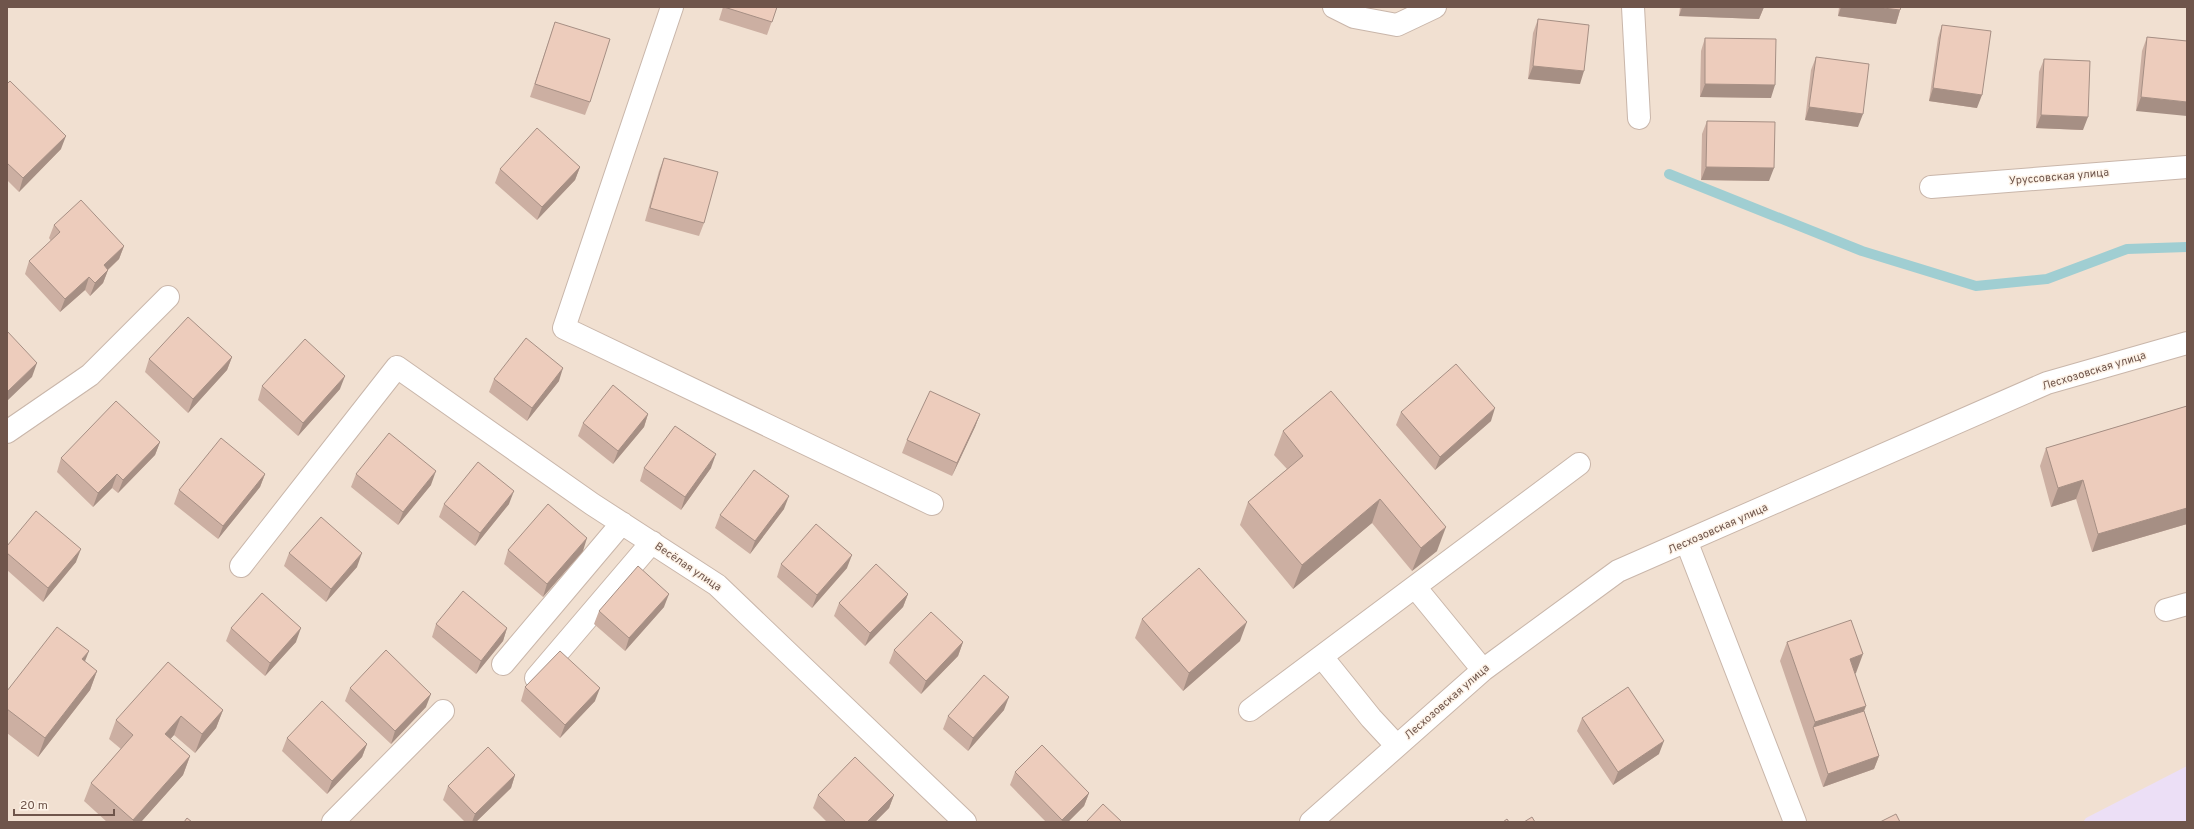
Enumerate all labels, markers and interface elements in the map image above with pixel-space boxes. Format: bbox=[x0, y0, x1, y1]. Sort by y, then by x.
street label: Уруссовская улица bbox=[2008, 166, 2110, 188]
street label: Лесхозовская улица bbox=[2040, 348, 2148, 394]
street label: Лесхозовская улица bbox=[1666, 501, 1770, 557]
street label: Весёлая улица bbox=[652, 539, 724, 595]
street label: Лесхозовская улица bbox=[1402, 661, 1493, 743]
scale bar bbox=[14, 791, 114, 817]
text: 20 m bbox=[20, 798, 48, 814]

